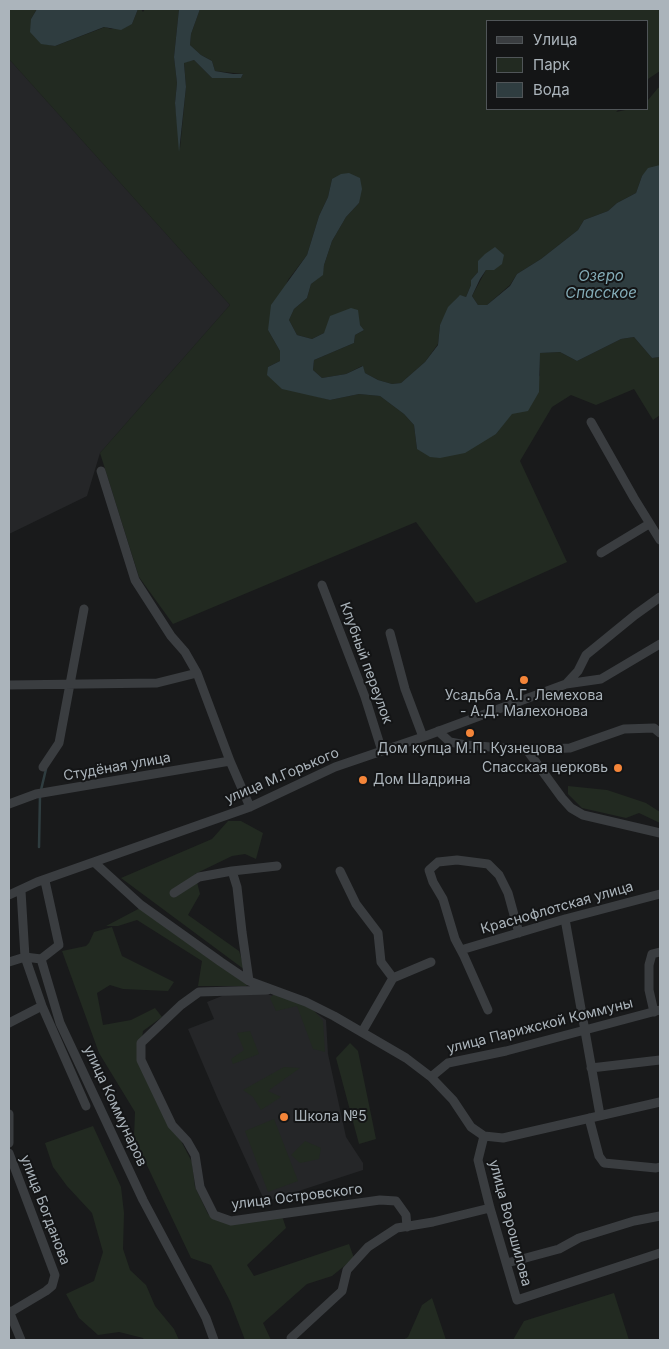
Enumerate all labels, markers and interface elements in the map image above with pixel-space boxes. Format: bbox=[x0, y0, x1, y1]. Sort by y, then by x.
legend bbox=[487, 20, 649, 110]
text: Улица bbox=[533, 30, 577, 49]
text: Парк bbox=[533, 55, 570, 74]
text: Вода bbox=[533, 80, 570, 99]
water label: Озеро Спасское bbox=[565, 267, 637, 302]
street label: Клубный переулок bbox=[336, 600, 396, 726]
marker: Усадьба А.Г. Лемехова - А.Д. Малехонова bbox=[518, 674, 530, 686]
place label: Усадьба А.Г. Лемехова - А.Д. Малехонова bbox=[445, 688, 603, 720]
marker: Дом купца М.П. Кузнецова bbox=[464, 727, 476, 739]
place label: Дом купца М.П. Кузнецова bbox=[377, 741, 563, 757]
street label: улица М.Горького bbox=[223, 744, 341, 808]
street label: Студёная улица bbox=[62, 749, 172, 785]
place label: Спасская церковь bbox=[482, 760, 608, 776]
marker: Спасская церковь bbox=[612, 762, 624, 774]
place label: Дом Шадрина bbox=[373, 772, 471, 788]
marker: Дом Шадрина bbox=[357, 774, 369, 786]
street label: Краснофлотская улица bbox=[479, 878, 635, 938]
street label: улица Парижской Коммуны bbox=[445, 995, 635, 1057]
street label: улица Коммунаров bbox=[80, 1043, 150, 1169]
place label: Школа №5 bbox=[294, 1109, 367, 1125]
marker: Школа №5 bbox=[278, 1111, 290, 1123]
street label: улица Богданова bbox=[16, 1153, 74, 1267]
street label: улица Ворошилова bbox=[485, 1158, 535, 1288]
street label: улица Островского bbox=[230, 1181, 364, 1213]

